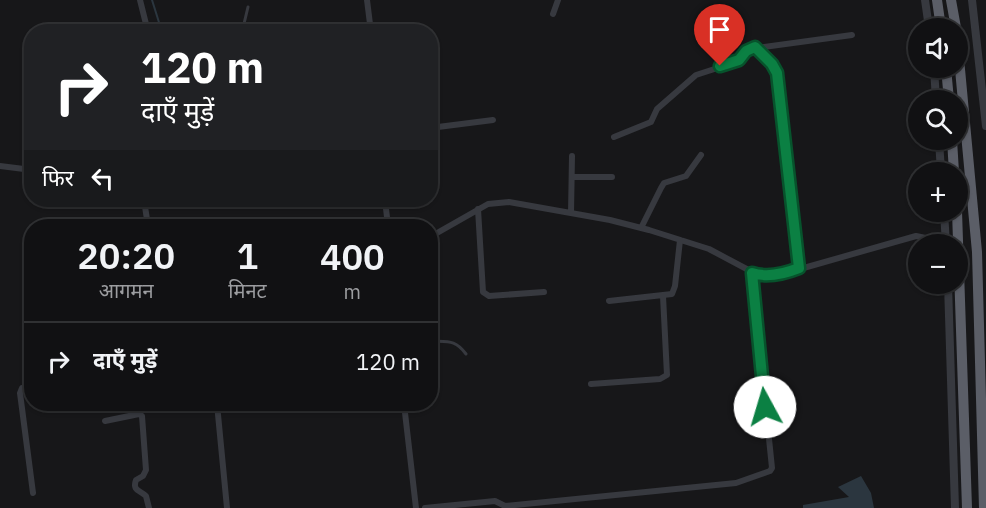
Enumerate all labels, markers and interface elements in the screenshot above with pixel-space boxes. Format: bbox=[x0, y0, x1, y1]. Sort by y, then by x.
pin bbox=[694, 4, 745, 66]
icon: arrive bbox=[703, 13, 736, 46]
map controls bbox=[908, 18, 968, 294]
button: sound bbox=[908, 18, 968, 78]
text: 120 m bbox=[141, 40, 264, 95]
icon: right bbox=[42, 48, 120, 126]
button: search bbox=[908, 90, 968, 150]
text: दाएँ मुड़ें bbox=[141, 93, 214, 128]
icon: left bbox=[86, 162, 119, 195]
button: + bbox=[908, 162, 968, 222]
text: फिर bbox=[42, 163, 74, 192]
text: 20:20 bbox=[77, 232, 175, 279]
text: 1 bbox=[237, 232, 258, 279]
text: 400 bbox=[320, 233, 385, 280]
button: − bbox=[908, 234, 968, 294]
text: आगमन bbox=[99, 277, 154, 304]
text: मिनट bbox=[228, 277, 267, 304]
text: m bbox=[344, 278, 361, 305]
icon: right bbox=[42, 345, 75, 378]
text: दाएँ मुड़ें bbox=[93, 345, 157, 374]
text: 120 m bbox=[356, 347, 420, 376]
position arrow bbox=[733, 375, 797, 439]

